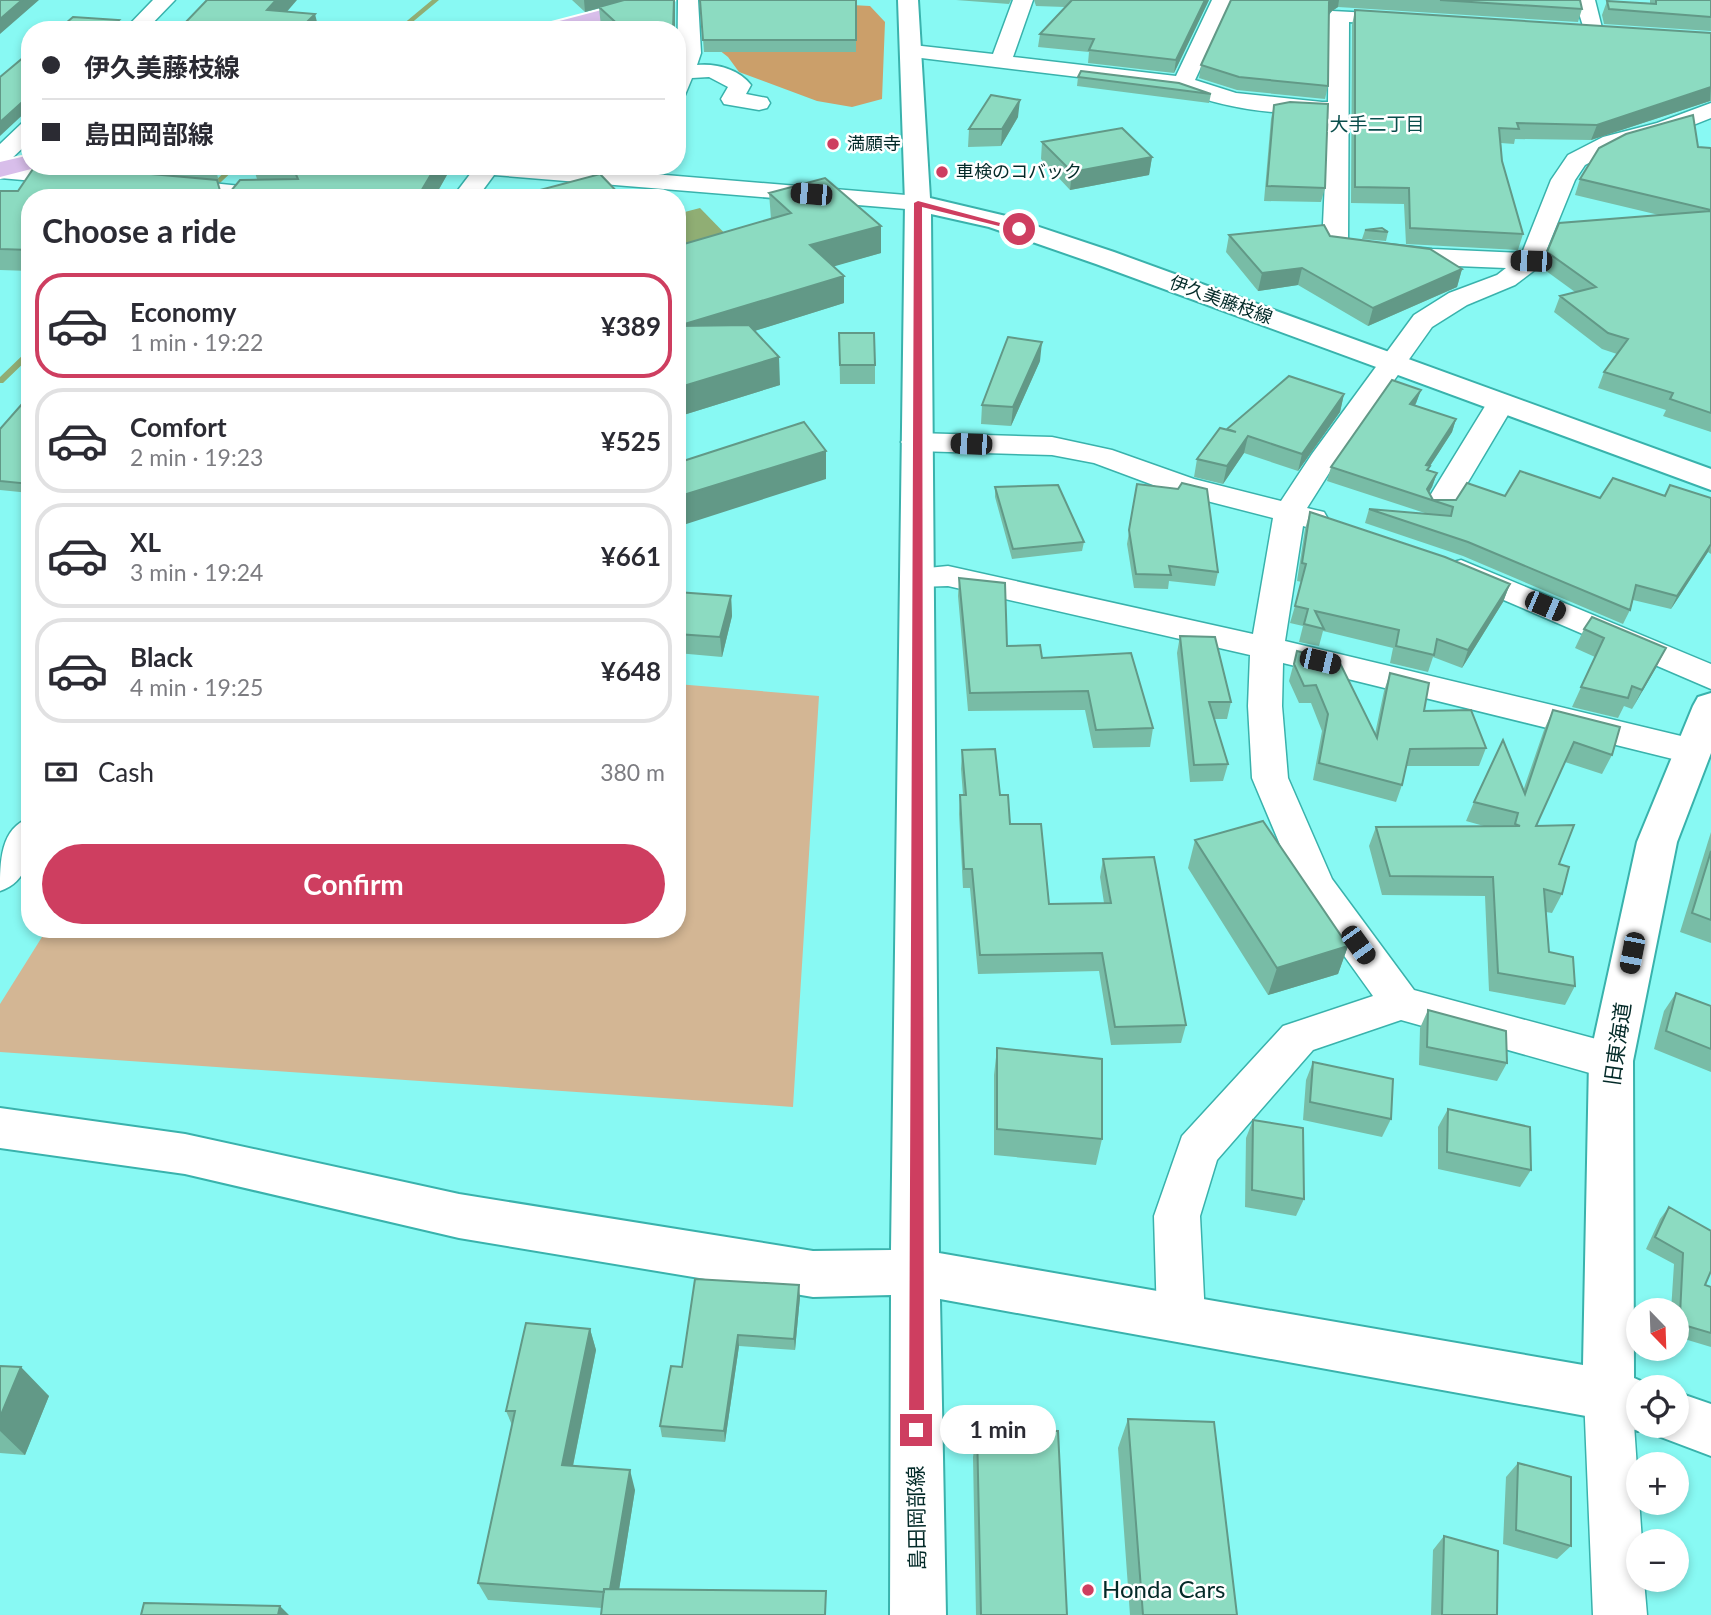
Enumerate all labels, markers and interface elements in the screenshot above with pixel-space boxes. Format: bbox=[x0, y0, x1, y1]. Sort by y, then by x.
text: 伊久美藤枝線 bbox=[84, 51, 240, 83]
district label: 大手二丁目 bbox=[1329, 112, 1425, 135]
text: 島田岡部線 bbox=[84, 118, 214, 150]
place label: 満願寺 bbox=[847, 132, 901, 154]
marker: 満願寺 bbox=[825, 136, 841, 152]
place label: 車検のコバック bbox=[956, 160, 1082, 182]
marker: 車検のコバック bbox=[934, 164, 950, 180]
car bbox=[790, 182, 833, 206]
text: Choose a ride bbox=[42, 211, 236, 250]
route start bbox=[1003, 213, 1035, 245]
car bbox=[1510, 250, 1553, 272]
street label: 伊久美藤枝線 bbox=[1167, 270, 1276, 328]
icon: car bbox=[46, 294, 109, 357]
text: Economy bbox=[130, 296, 236, 328]
text: ¥389 bbox=[601, 310, 661, 342]
text: 1 min · 19:22 bbox=[130, 328, 263, 356]
icon: car bbox=[46, 409, 109, 472]
text: Comfort bbox=[130, 411, 227, 443]
text: ¥525 bbox=[601, 425, 661, 457]
car bbox=[950, 433, 993, 455]
text: 2 min · 19:23 bbox=[130, 443, 263, 471]
icon: car bbox=[46, 524, 109, 587]
text: XL bbox=[130, 526, 161, 558]
text: ¥661 bbox=[601, 540, 661, 572]
text: 3 min · 19:24 bbox=[130, 558, 263, 586]
car bbox=[1522, 588, 1569, 624]
icon: car bbox=[46, 639, 109, 702]
text: Black bbox=[130, 641, 193, 673]
car bbox=[1298, 646, 1343, 676]
text: ¥648 bbox=[601, 655, 661, 687]
text: 4 min · 19:25 bbox=[130, 673, 263, 701]
icon: cash bbox=[42, 753, 80, 791]
text: Cash bbox=[98, 756, 154, 788]
text: 380 m bbox=[600, 758, 665, 786]
button: Confirm bbox=[42, 844, 665, 924]
car bbox=[1338, 922, 1379, 968]
car bbox=[1618, 930, 1647, 976]
street label: 旧東海道 bbox=[1598, 1000, 1635, 1087]
north arrow bbox=[1626, 1298, 1689, 1362]
map controls bbox=[1626, 1298, 1689, 1592]
button: locate bbox=[1626, 1375, 1689, 1438]
callout: 1 min bbox=[940, 1406, 1056, 1454]
route end bbox=[900, 1414, 932, 1446]
text: 1 min bbox=[969, 1415, 1027, 1443]
button: + bbox=[1626, 1452, 1689, 1515]
street label: 島田岡部線 bbox=[902, 1465, 929, 1571]
button: − bbox=[1626, 1529, 1689, 1592]
place label: Honda Cars bbox=[1102, 1574, 1225, 1603]
marker: Honda Cars bbox=[1080, 1582, 1096, 1598]

